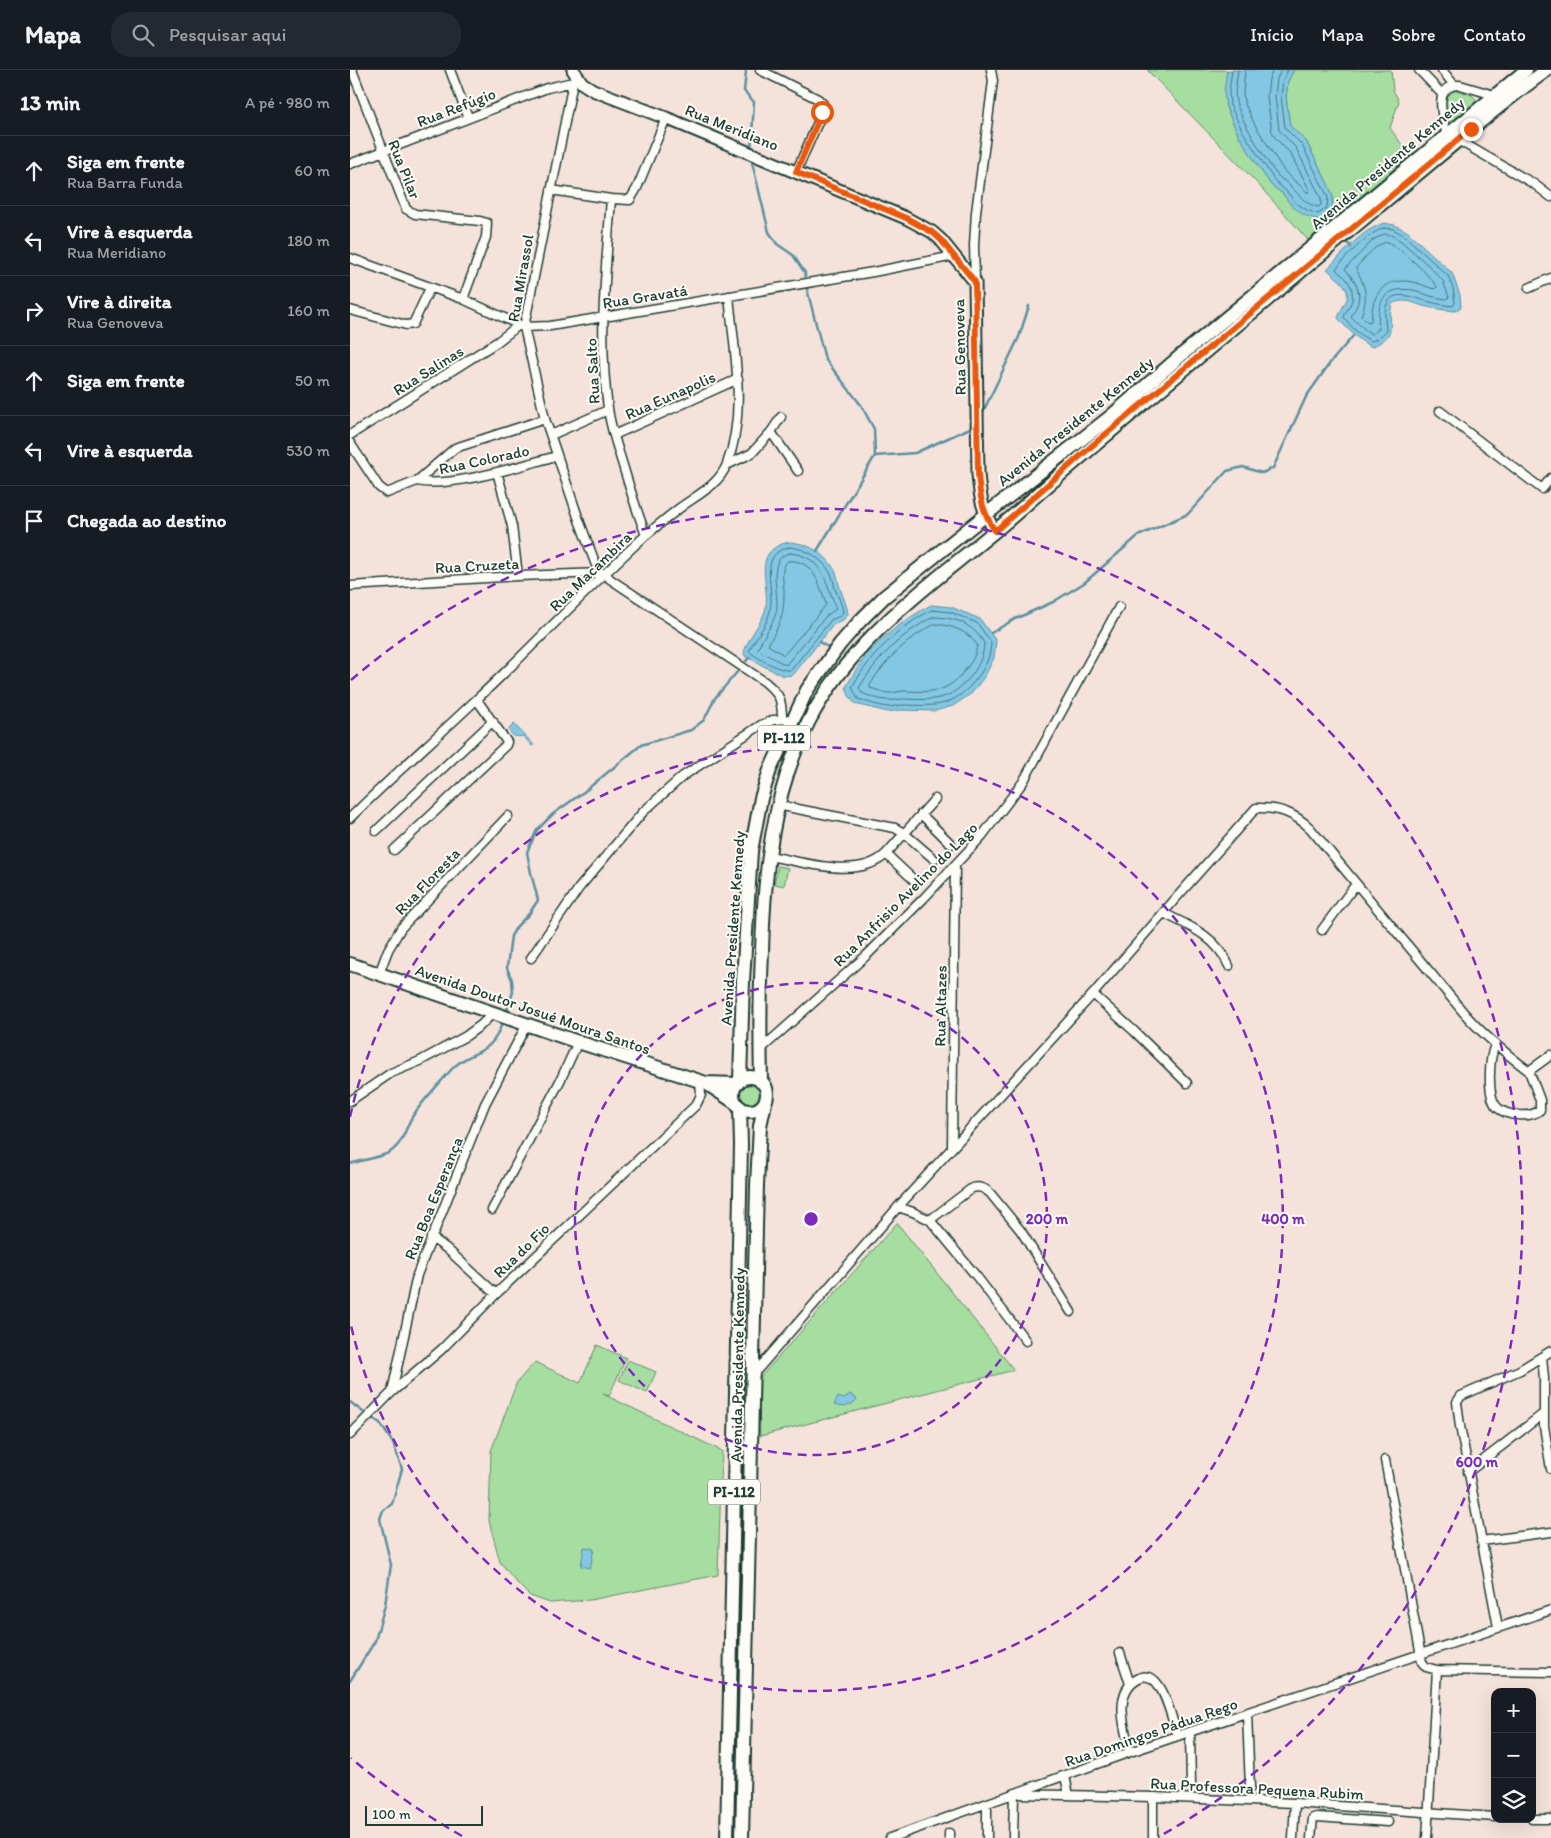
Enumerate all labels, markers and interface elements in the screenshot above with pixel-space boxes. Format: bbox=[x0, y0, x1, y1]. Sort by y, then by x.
search box bbox=[111, 12, 461, 57]
text: Mapa bbox=[25, 20, 81, 49]
icon: search bbox=[129, 21, 157, 49]
text: Pesquisar aqui bbox=[169, 23, 286, 46]
text: Início bbox=[1250, 24, 1294, 46]
text: Mapa bbox=[1322, 24, 1364, 46]
text: Sobre bbox=[1392, 24, 1436, 46]
text: Contato bbox=[1464, 24, 1526, 46]
street label: Rua Refúgio bbox=[414, 84, 498, 131]
text: 13 min bbox=[20, 90, 80, 115]
text: A pé · 980 m bbox=[245, 93, 330, 112]
street label: Avenida Presidente Kennedy bbox=[1306, 93, 1468, 233]
street label: Rua Meridiano bbox=[682, 100, 781, 155]
route start bbox=[811, 101, 834, 124]
route end bbox=[1460, 118, 1483, 141]
street label: Rua Pilar bbox=[384, 137, 425, 202]
text: Siga em frente bbox=[67, 150, 185, 173]
icon: ahead bbox=[20, 157, 48, 185]
text: 60 m bbox=[295, 161, 330, 180]
text: Rua Barra Funda bbox=[67, 173, 183, 192]
text: Vire à esquerda bbox=[67, 220, 193, 243]
icon: left bbox=[20, 227, 48, 255]
text: 180 m bbox=[287, 231, 330, 250]
street label: Rua Mirassol bbox=[503, 232, 538, 323]
text: Rua Meridiano bbox=[67, 243, 166, 262]
street label: Rua Gravatá bbox=[601, 280, 690, 313]
text: Vire à direita bbox=[67, 290, 172, 313]
icon: right bbox=[20, 297, 48, 325]
street label: Rua Genoveva bbox=[949, 298, 970, 395]
text: 160 m bbox=[287, 301, 330, 320]
text: Rua Genoveva bbox=[67, 313, 164, 332]
street label: Rua Salto bbox=[581, 338, 604, 404]
street label: Rua Salinas bbox=[390, 341, 467, 400]
street label: Avenida Presidente Kennedy bbox=[994, 352, 1157, 490]
icon: ahead bbox=[20, 367, 48, 395]
street label: Rua Eunapolis bbox=[622, 367, 718, 424]
text: Siga em frente bbox=[67, 369, 185, 392]
text: 50 m bbox=[295, 371, 330, 390]
icon: left bbox=[20, 437, 48, 465]
text: Vire à esquerda bbox=[67, 439, 193, 462]
text: 530 m bbox=[286, 441, 330, 460]
street label: Rua Colorado bbox=[437, 441, 531, 478]
icon: arrive bbox=[20, 507, 48, 535]
text: Chegada ao destino bbox=[67, 509, 226, 532]
street label: Rua Macambira bbox=[545, 527, 636, 615]
street label: Rua Cruzeta bbox=[434, 554, 520, 577]
road number: PI-112 bbox=[758, 726, 810, 750]
street label: Rua Anfrisio Avelino do Lago bbox=[829, 818, 982, 971]
street label: Avenida Presidente Kennedy bbox=[716, 830, 749, 1026]
street label: Rua Floresta bbox=[391, 844, 464, 919]
street label: Avenida Doutor Josué Moura Santos bbox=[413, 960, 653, 1059]
street label: Rua Altazes bbox=[930, 965, 951, 1047]
street label: Rua Boa Esperança bbox=[400, 1133, 467, 1263]
centre of rings bbox=[802, 1210, 820, 1228]
text: 200 m bbox=[1026, 1210, 1069, 1228]
text: 400 m bbox=[1261, 1210, 1305, 1228]
street label: Rua do Fio bbox=[489, 1219, 553, 1282]
street label: Avenida Presidente Kennedy bbox=[726, 1267, 749, 1463]
text: 600 m bbox=[1456, 1453, 1499, 1471]
road number: PI-112 bbox=[708, 1480, 760, 1504]
map controls bbox=[1491, 1688, 1536, 1823]
button: + bbox=[1491, 1688, 1536, 1733]
street label: Rua Domingos Pádua Rego bbox=[1062, 1694, 1240, 1771]
button: − bbox=[1491, 1733, 1536, 1778]
street label: Rua Professora Pequena Rubim bbox=[1150, 1773, 1365, 1804]
button: layers bbox=[1491, 1778, 1536, 1823]
scale bar bbox=[365, 1803, 482, 1826]
text: 100 m bbox=[372, 1806, 411, 1823]

